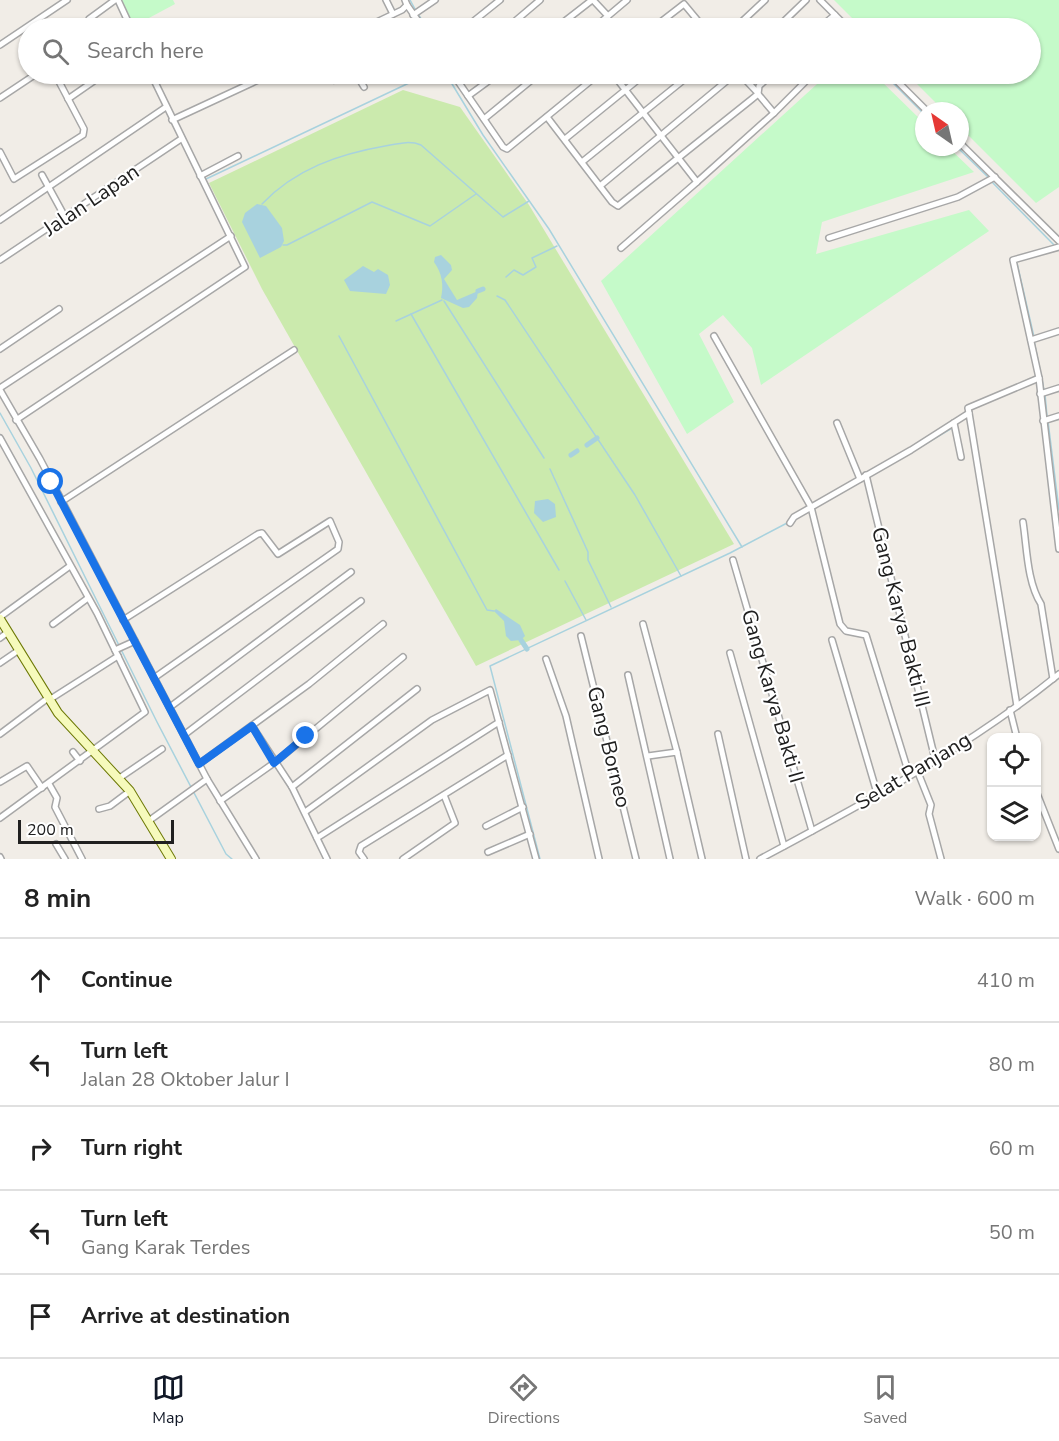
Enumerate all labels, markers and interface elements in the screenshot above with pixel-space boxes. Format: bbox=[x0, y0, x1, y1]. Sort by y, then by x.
search box bbox=[18, 18, 1041, 84]
icon: search bbox=[39, 35, 72, 68]
text: Search here bbox=[87, 36, 204, 66]
north arrow bbox=[915, 102, 969, 156]
street label: Jalan Lapan bbox=[37, 158, 145, 243]
route start bbox=[37, 468, 63, 494]
street label: Gang Karya Bakti III bbox=[865, 524, 937, 710]
street label: Gang Karya Bakti II bbox=[735, 606, 811, 786]
street label: Gang Borneo bbox=[580, 683, 638, 811]
route end bbox=[292, 722, 318, 748]
street label: Selat Panjang bbox=[850, 725, 976, 817]
map controls bbox=[987, 733, 1041, 841]
button: locate bbox=[987, 733, 1041, 787]
button: layers bbox=[987, 787, 1041, 841]
scale bar bbox=[18, 817, 174, 844]
text: 200 m bbox=[27, 819, 74, 841]
text: 8 min bbox=[24, 881, 91, 916]
text: Walk · 600 m bbox=[915, 885, 1035, 912]
icon: ahead bbox=[24, 964, 57, 997]
text: Continue bbox=[81, 965, 172, 995]
text: 410 m bbox=[977, 967, 1035, 994]
text: Turn left bbox=[81, 1036, 168, 1066]
icon: left bbox=[24, 1048, 57, 1081]
text: 80 m bbox=[989, 1051, 1035, 1078]
text: Jalan 28 Oktober Jalur I bbox=[81, 1066, 290, 1093]
icon: right bbox=[24, 1132, 57, 1165]
text: Turn right bbox=[81, 1133, 182, 1163]
text: 60 m bbox=[989, 1135, 1035, 1162]
text: Turn left bbox=[81, 1204, 168, 1234]
icon: left bbox=[24, 1216, 57, 1249]
text: 50 m bbox=[989, 1219, 1035, 1246]
text: Gang Karak Terdes bbox=[81, 1234, 250, 1261]
icon: arrive bbox=[24, 1300, 57, 1333]
text: Arrive at destination bbox=[81, 1301, 290, 1331]
tab: Map bbox=[152, 1371, 185, 1429]
tab: Directions bbox=[488, 1371, 560, 1429]
tab: Saved bbox=[863, 1371, 907, 1429]

